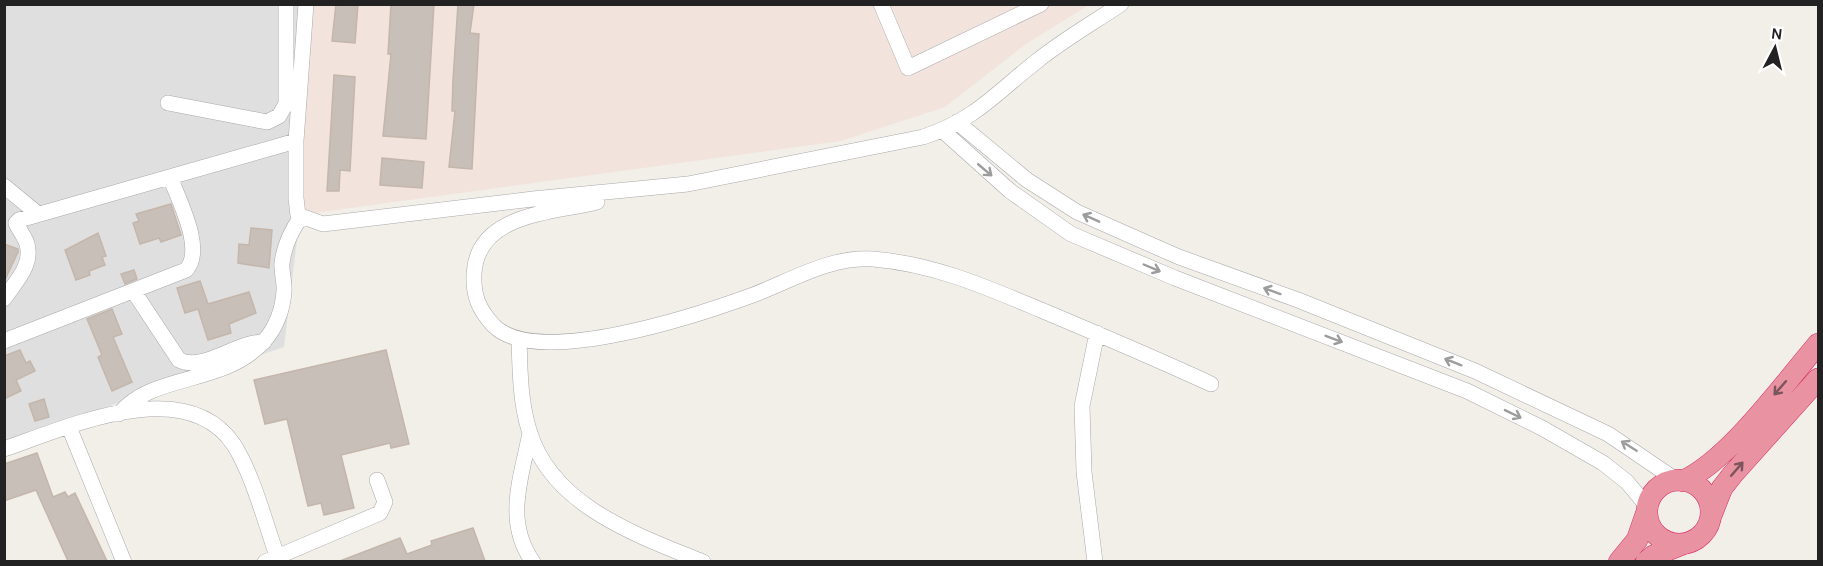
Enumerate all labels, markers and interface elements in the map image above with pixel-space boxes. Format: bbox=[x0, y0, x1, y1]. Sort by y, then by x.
north arrow bbox=[1745, 18, 1805, 78]
text: N bbox=[1770, 23, 1784, 44]
one-way arrow bbox=[977, 164, 993, 177]
one-way arrow bbox=[1082, 212, 1101, 223]
one-way arrow bbox=[1142, 263, 1160, 275]
one-way arrow bbox=[1263, 284, 1282, 295]
one-way arrow bbox=[1324, 334, 1342, 345]
one-way arrow bbox=[1445, 356, 1463, 367]
one-way arrow bbox=[1773, 381, 1787, 396]
one-way arrow bbox=[1504, 409, 1522, 420]
one-way arrow bbox=[1621, 440, 1638, 452]
one-way arrow bbox=[1731, 461, 1744, 477]

